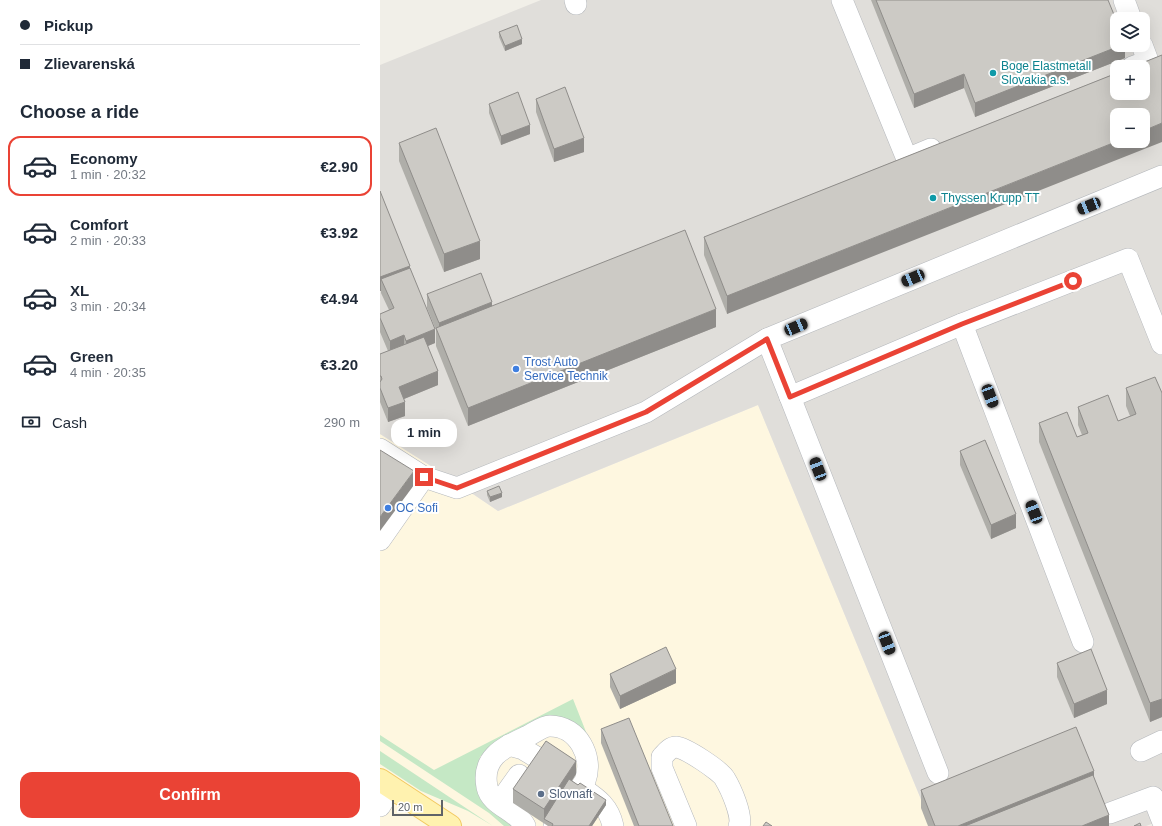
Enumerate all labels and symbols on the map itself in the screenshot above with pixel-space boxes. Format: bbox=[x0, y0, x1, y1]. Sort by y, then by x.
place label: Boge Elastmetall Slovakia a.s. bbox=[1001, 59, 1091, 87]
marker: Boge Elastmetall Slovakia a.s. bbox=[988, 68, 998, 78]
place label: Thyssen Krupp TT bbox=[941, 191, 1040, 205]
marker: Thyssen Krupp TT bbox=[928, 193, 938, 203]
car bbox=[1076, 196, 1102, 216]
car bbox=[900, 268, 926, 288]
route start bbox=[1064, 272, 1082, 290]
car bbox=[783, 317, 809, 337]
place label: Trost Auto Service Technik bbox=[524, 355, 609, 383]
marker: Trost Auto Service Technik bbox=[511, 364, 521, 374]
car bbox=[980, 383, 1000, 409]
callout: 1 min bbox=[391, 419, 457, 447]
car bbox=[808, 456, 828, 482]
route end bbox=[415, 468, 433, 486]
car bbox=[1024, 499, 1044, 525]
place label: OC Sofi bbox=[396, 501, 438, 515]
marker: OC Sofi bbox=[383, 503, 393, 513]
car bbox=[877, 630, 897, 656]
place label: Slovnaft bbox=[549, 787, 593, 801]
marker: Slovnaft bbox=[536, 789, 546, 799]
scale bar bbox=[392, 798, 443, 817]

